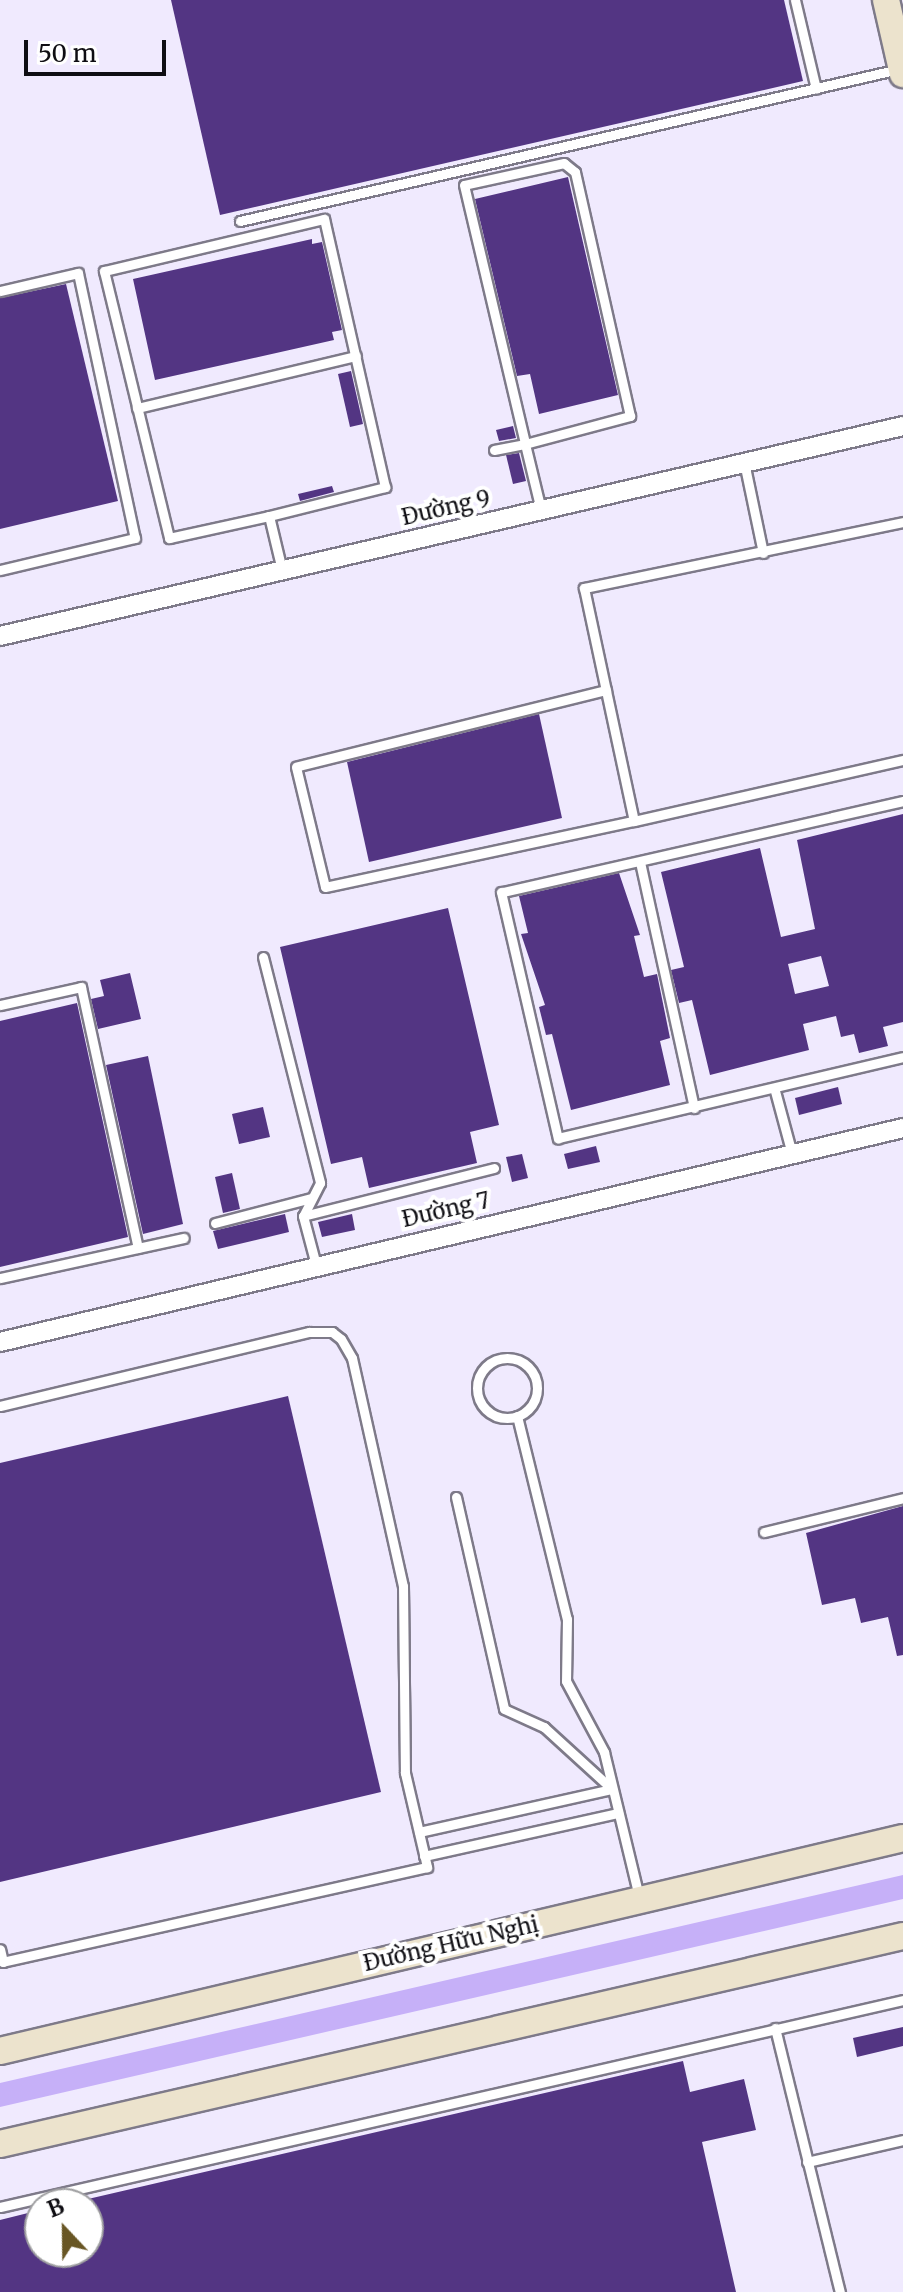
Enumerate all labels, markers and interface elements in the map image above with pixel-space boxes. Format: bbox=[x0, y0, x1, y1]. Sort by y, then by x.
scale bar bbox=[28, 24, 170, 74]
text: 50 m bbox=[38, 38, 97, 69]
street label: Đường 9 bbox=[399, 485, 493, 531]
street label: Đường 7 bbox=[400, 1187, 492, 1233]
street label: Đường Hữu Nghị bbox=[361, 1911, 541, 1977]
north arrow bbox=[24, 2188, 104, 2268]
text: B bbox=[43, 2192, 68, 2223]

